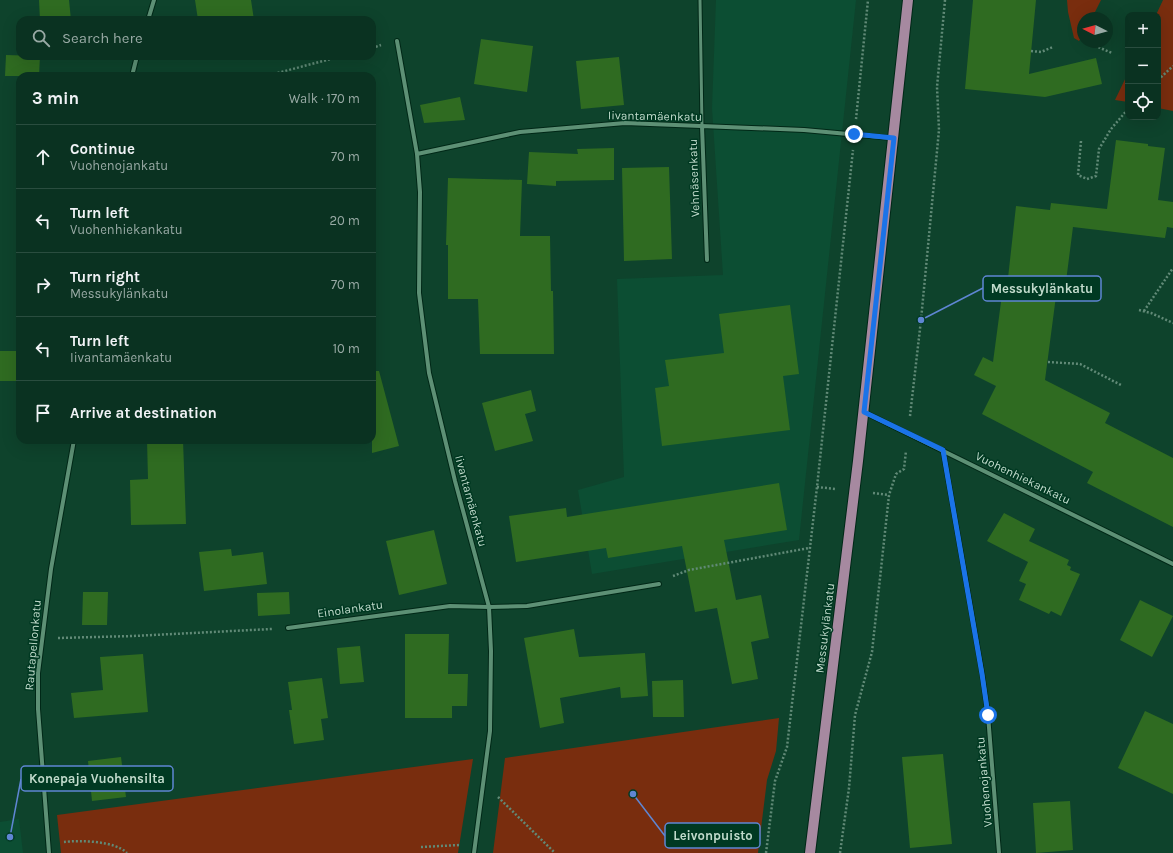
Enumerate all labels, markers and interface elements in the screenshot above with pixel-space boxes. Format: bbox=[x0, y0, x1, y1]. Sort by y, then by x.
north arrow bbox=[1077, 12, 1113, 48]
map controls bbox=[1125, 12, 1161, 120]
button: + bbox=[1125, 12, 1161, 48]
search box bbox=[16, 16, 376, 60]
icon: search bbox=[30, 27, 52, 49]
text: Search here bbox=[62, 29, 143, 47]
button: − bbox=[1125, 48, 1161, 84]
button: locate bbox=[1125, 84, 1161, 120]
text: 3 min bbox=[32, 88, 79, 108]
text: Walk · 170 m bbox=[289, 91, 360, 106]
street label: Iivantamäenkatu bbox=[608, 108, 702, 124]
route end bbox=[845, 125, 863, 143]
street label: Vehnäsenkatu bbox=[686, 139, 702, 217]
text: Continue bbox=[70, 140, 135, 158]
icon: ahead bbox=[32, 146, 54, 168]
text: 70 m bbox=[331, 149, 360, 164]
text: Vuohenojankatu bbox=[70, 158, 168, 173]
text: Turn left bbox=[70, 204, 129, 222]
icon: left bbox=[32, 210, 54, 232]
text: 20 m bbox=[330, 213, 360, 228]
text: Vuohenhiekankatu bbox=[70, 222, 183, 237]
text: Turn right bbox=[70, 268, 140, 286]
icon: right bbox=[32, 274, 54, 296]
callout: Messukylänkatu bbox=[983, 276, 1101, 301]
text: 70 m bbox=[331, 277, 360, 292]
text: Messukylänkatu bbox=[991, 281, 1093, 296]
text: Messukylänkatu bbox=[70, 286, 168, 301]
text: Turn left bbox=[70, 332, 129, 350]
icon: left bbox=[32, 338, 54, 360]
text: 10 m bbox=[333, 341, 360, 356]
text: Iivantamäenkatu bbox=[70, 350, 172, 365]
icon: arrive bbox=[32, 402, 54, 424]
text: Arrive at destination bbox=[70, 404, 217, 422]
street label: Vuohenhiekankatu bbox=[973, 449, 1073, 507]
street label: Iivantamäenkatu bbox=[452, 454, 490, 548]
street label: Messukylänkatu bbox=[813, 582, 837, 674]
street label: Einolankatu bbox=[316, 597, 384, 621]
street label: Rautapellonkatu bbox=[22, 599, 44, 691]
route start bbox=[979, 706, 997, 724]
street label: Vuohenojankatu bbox=[973, 736, 995, 828]
callout: Konepaja Vuohensilta bbox=[21, 766, 173, 791]
text: Konepaja Vuohensilta bbox=[29, 771, 165, 786]
callout: Leivonpuisto bbox=[665, 823, 760, 848]
text: Leivonpuisto bbox=[673, 828, 753, 843]

